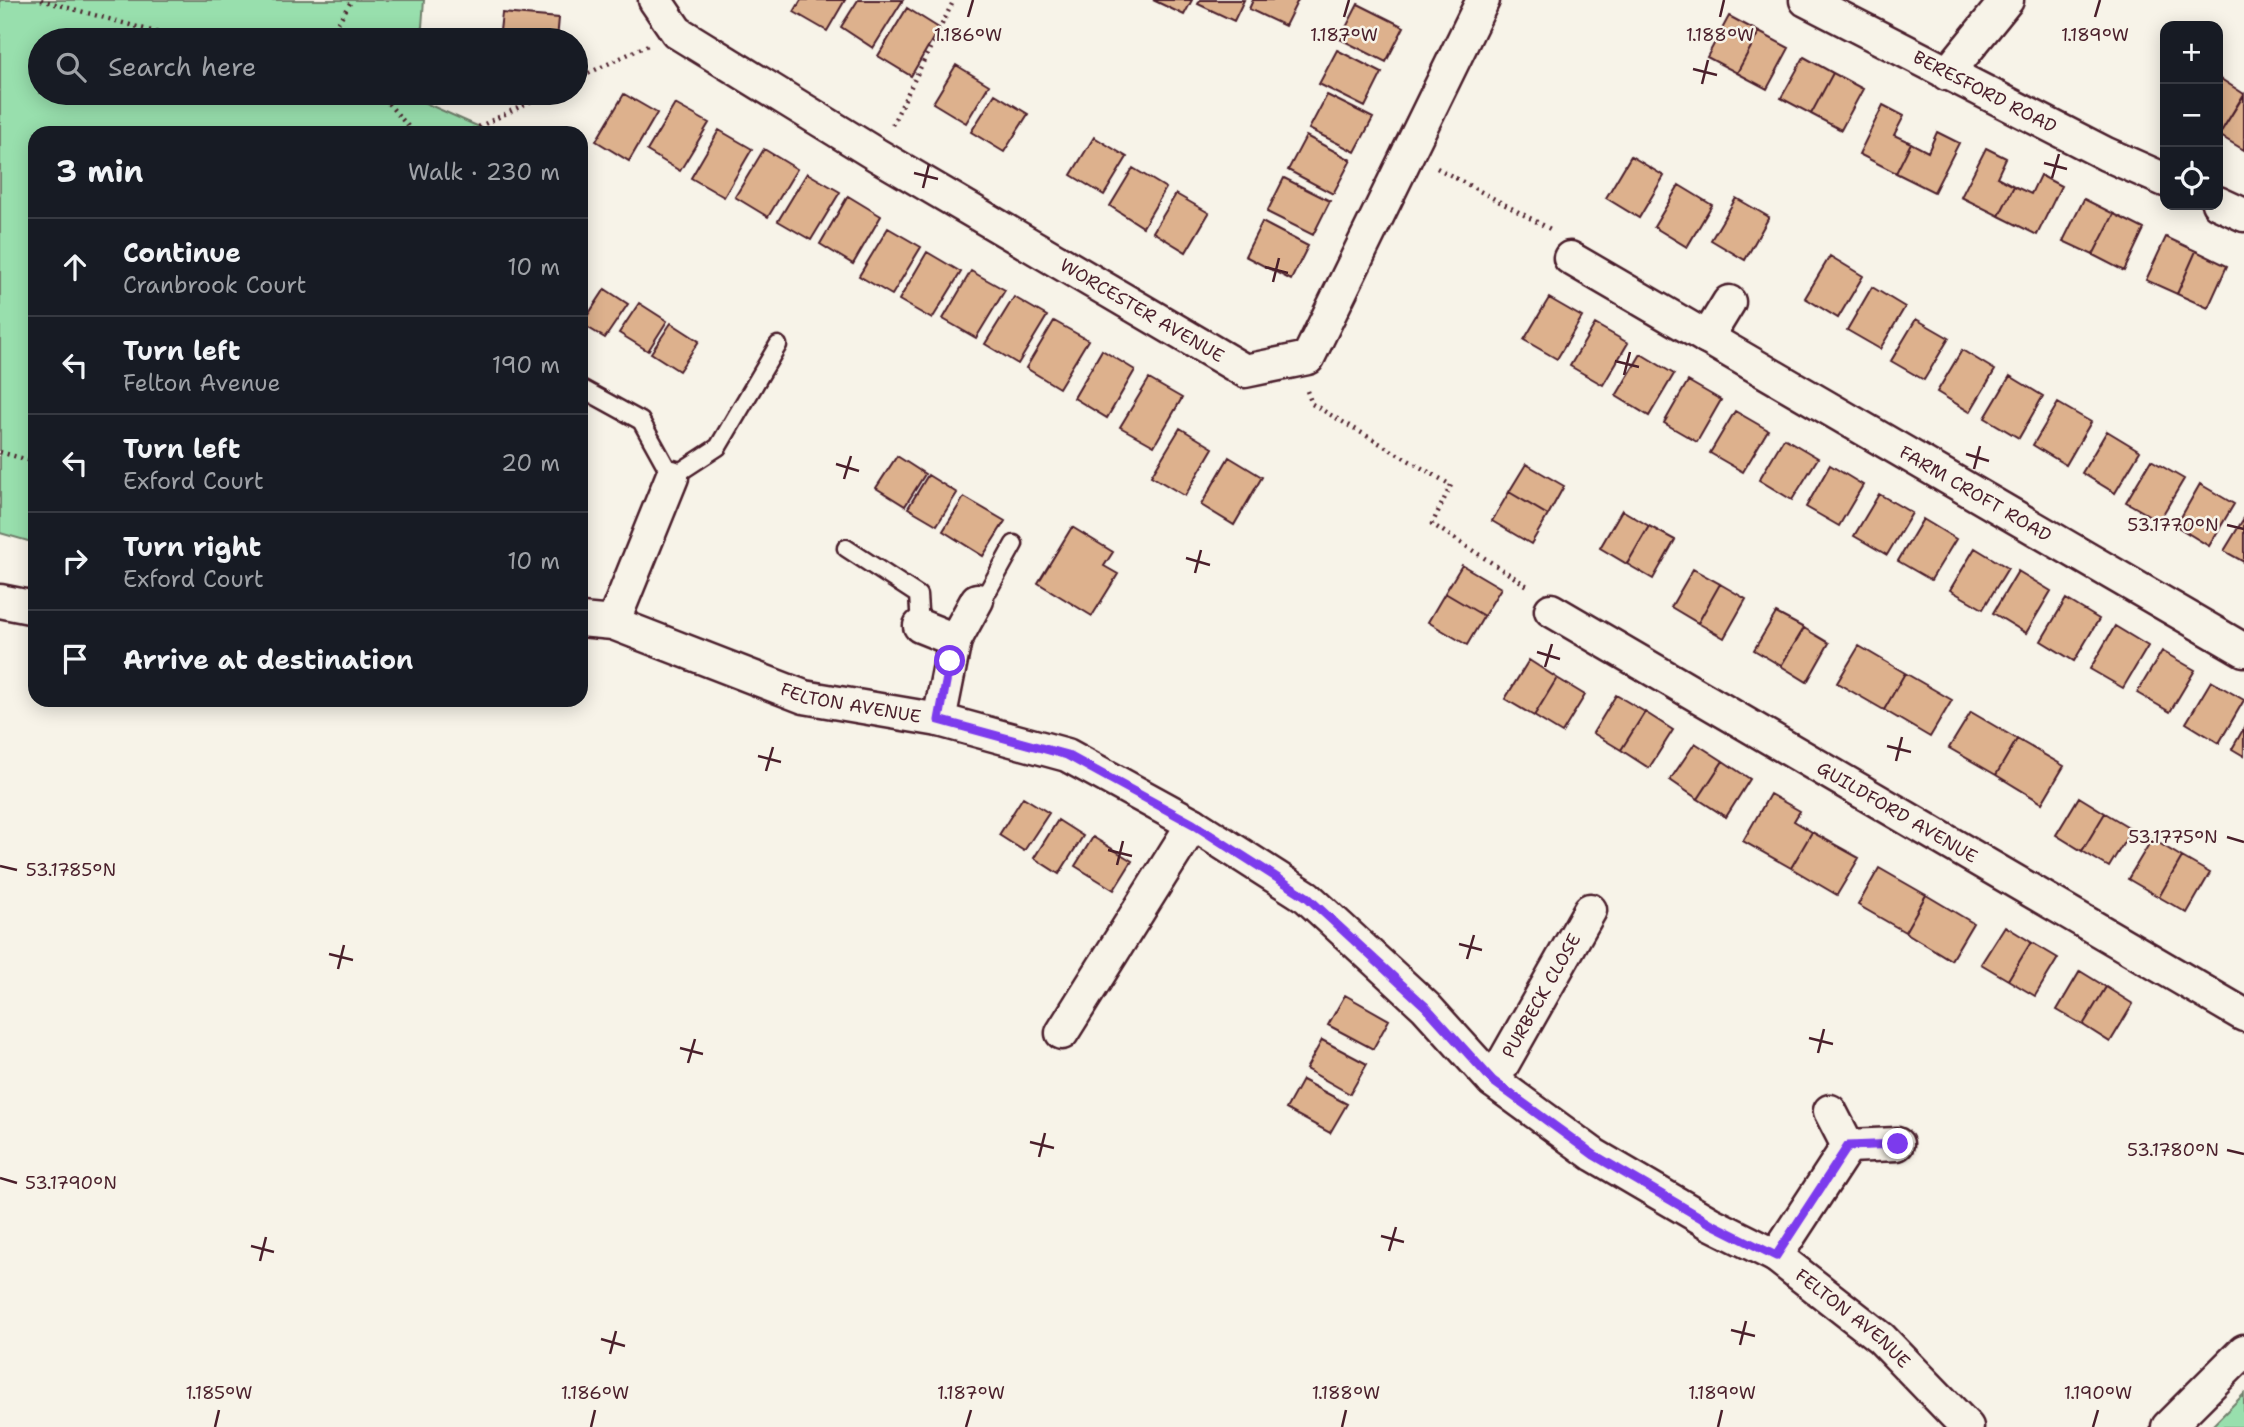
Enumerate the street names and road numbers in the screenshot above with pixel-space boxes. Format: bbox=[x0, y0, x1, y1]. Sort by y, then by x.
street label: BERESFORD ROAD bbox=[1909, 45, 2061, 139]
street label: WORCESTER AVENUE bbox=[1056, 253, 1229, 368]
street label: FARM CROFT ROAD bbox=[1895, 440, 2056, 547]
street label: FELTON AVENUE bbox=[777, 677, 923, 729]
street label: GUILDFORD AVENUE bbox=[1813, 756, 1982, 869]
street label: PURBECK CLOSE bbox=[1496, 929, 1586, 1062]
street label: FELTON AVENUE bbox=[1790, 1263, 1916, 1373]

